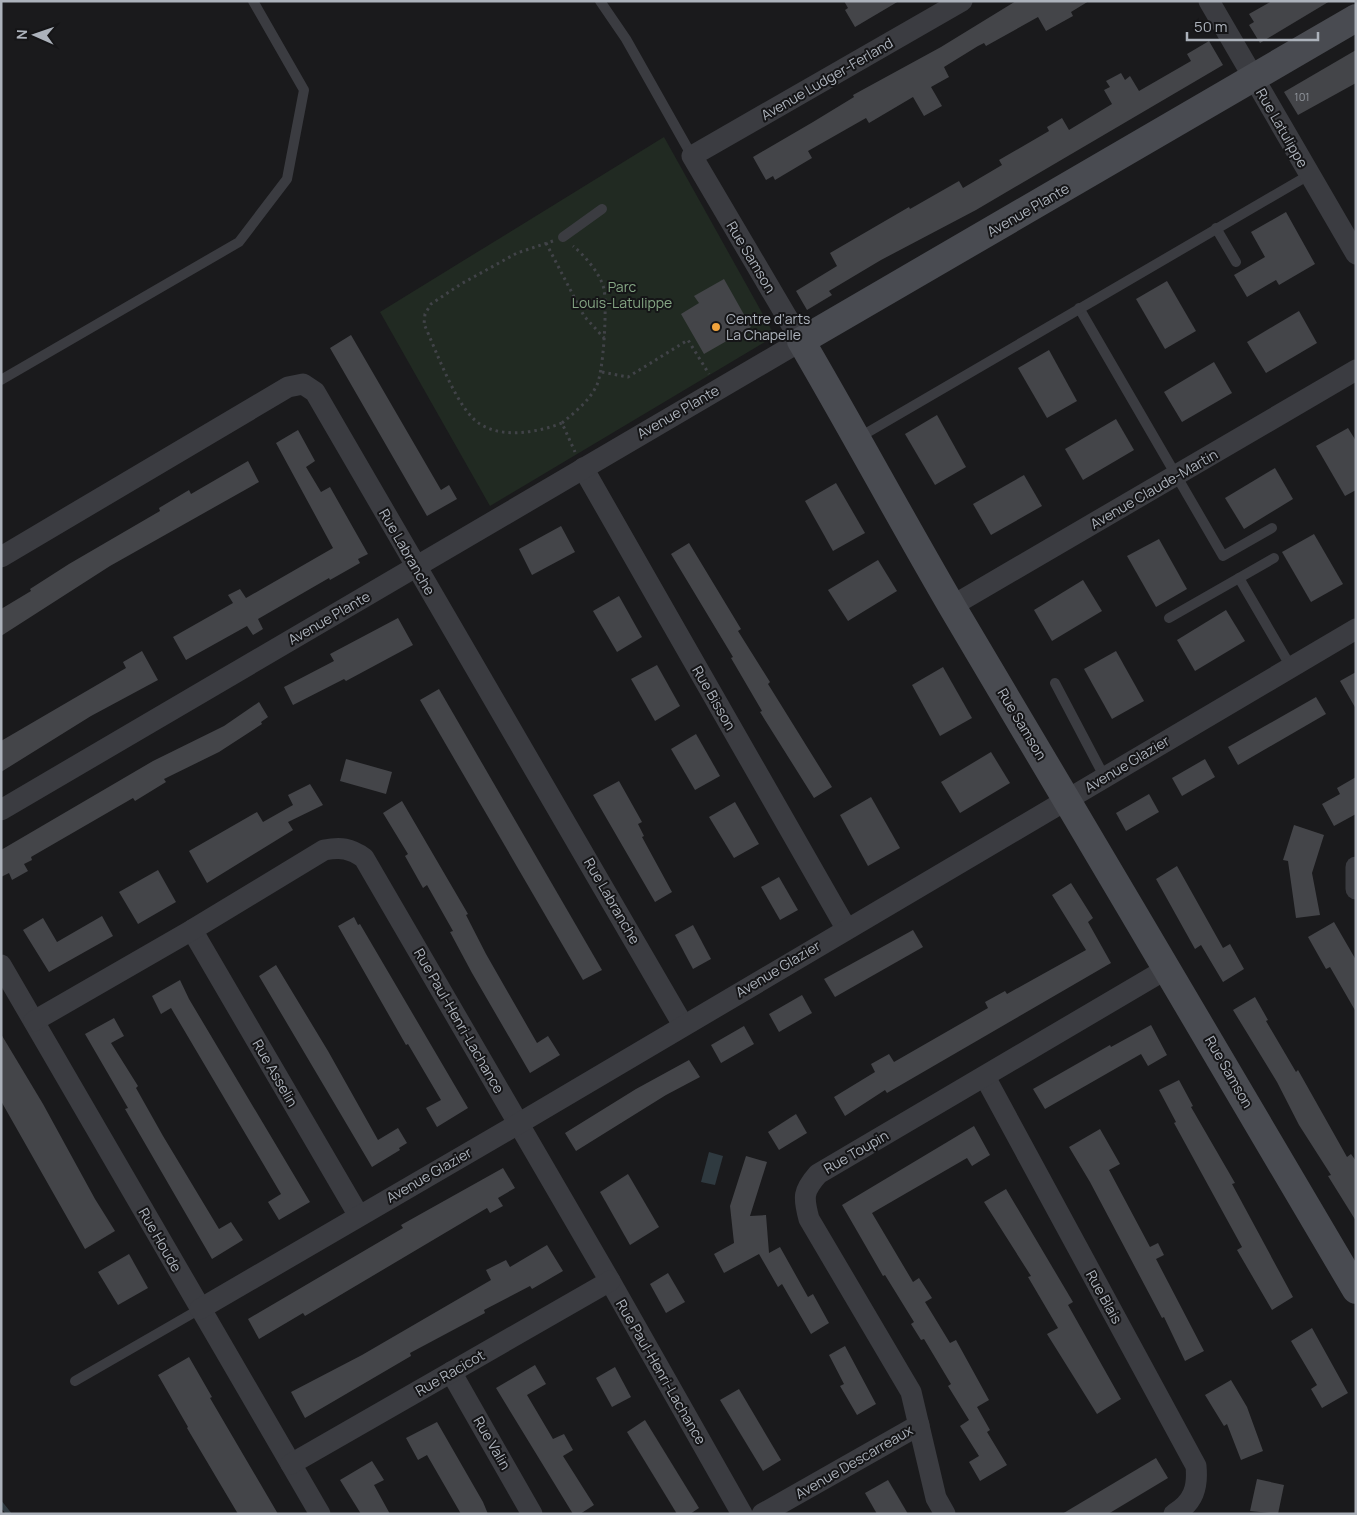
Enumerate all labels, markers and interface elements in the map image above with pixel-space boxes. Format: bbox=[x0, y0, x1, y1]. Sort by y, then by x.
north arrow bbox=[10, 10, 60, 60]
scale bar bbox=[1187, 10, 1318, 42]
text: 50 m bbox=[1194, 16, 1228, 37]
text: N bbox=[12, 29, 31, 40]
street label: Avenue Ludger-Ferland bbox=[757, 33, 896, 124]
street label: Rue Latulippe bbox=[1252, 85, 1313, 171]
house number: 101 bbox=[1294, 89, 1310, 104]
street label: Avenue Plante bbox=[983, 178, 1072, 241]
street label: Rue Samson bbox=[723, 217, 780, 296]
park label: Parc Louis-Latulippe bbox=[572, 277, 672, 312]
place label: Centre d'arts La Chapelle bbox=[726, 309, 810, 344]
marker: Centre d'arts La Chapelle bbox=[710, 321, 722, 333]
street label: Avenue Plante bbox=[633, 380, 722, 443]
street label: Avenue Claude-Martin bbox=[1087, 444, 1221, 533]
street label: Rue Labranche bbox=[375, 505, 440, 598]
street label: Avenue Plante bbox=[284, 586, 373, 649]
street label: Rue Bisson bbox=[688, 662, 740, 733]
street label: Rue Samson bbox=[994, 684, 1051, 763]
street label: Avenue Glazier bbox=[1081, 731, 1173, 796]
street label: Rue Labranche bbox=[580, 854, 645, 947]
street label: Avenue Glazier bbox=[732, 936, 824, 1001]
street label: Rue Paul-Henri-Lachance bbox=[410, 945, 509, 1097]
street label: Rue Samson bbox=[1201, 1032, 1258, 1111]
street label: Rue Asselin bbox=[249, 1036, 302, 1110]
street label: Rue Toupin bbox=[820, 1125, 892, 1178]
street label: Avenue Glazier bbox=[383, 1142, 475, 1207]
street label: Rue Houde bbox=[135, 1204, 186, 1275]
street label: Rue Blais bbox=[1082, 1267, 1127, 1327]
street label: Rue Paul-Henri-Lachance bbox=[612, 1296, 711, 1448]
street label: Rue Racicot bbox=[412, 1345, 488, 1400]
street label: Rue Valin bbox=[470, 1413, 515, 1473]
street label: Avenue Descarreaux bbox=[792, 1420, 916, 1503]

